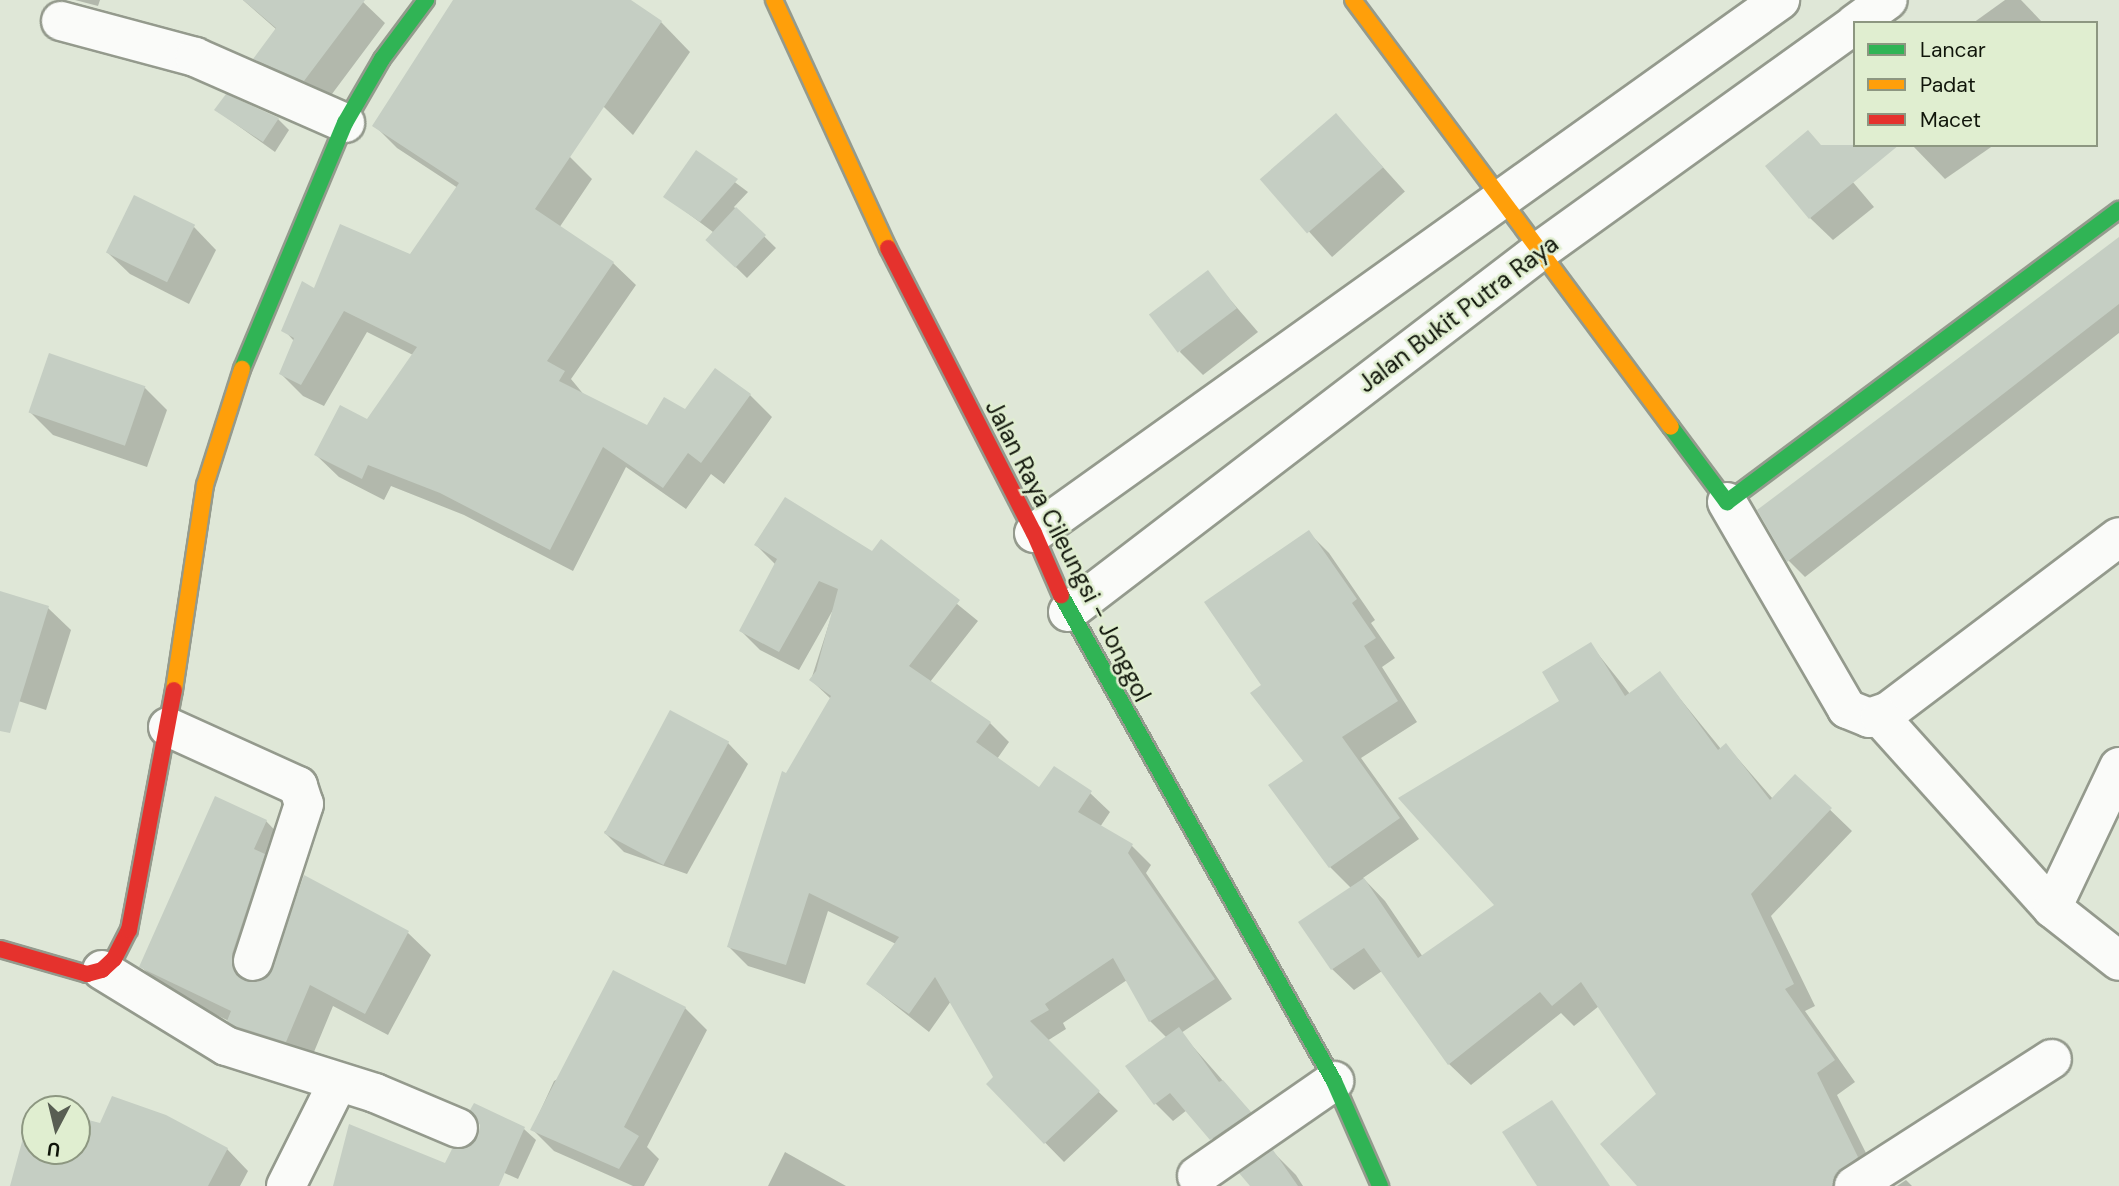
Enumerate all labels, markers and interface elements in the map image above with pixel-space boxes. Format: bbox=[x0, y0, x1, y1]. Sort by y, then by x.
legend bbox=[1853, 21, 2098, 147]
text: Lancar bbox=[1920, 36, 1986, 64]
text: Padat bbox=[1920, 71, 1976, 99]
text: Macet bbox=[1920, 106, 1981, 134]
street label: Jalan Bukit Putra Raya bbox=[1352, 229, 1564, 399]
street label: Jalan Raya Cileungsi - Jonggol bbox=[979, 395, 1157, 707]
north arrow bbox=[21, 1095, 91, 1165]
text: U bbox=[46, 1136, 62, 1163]

